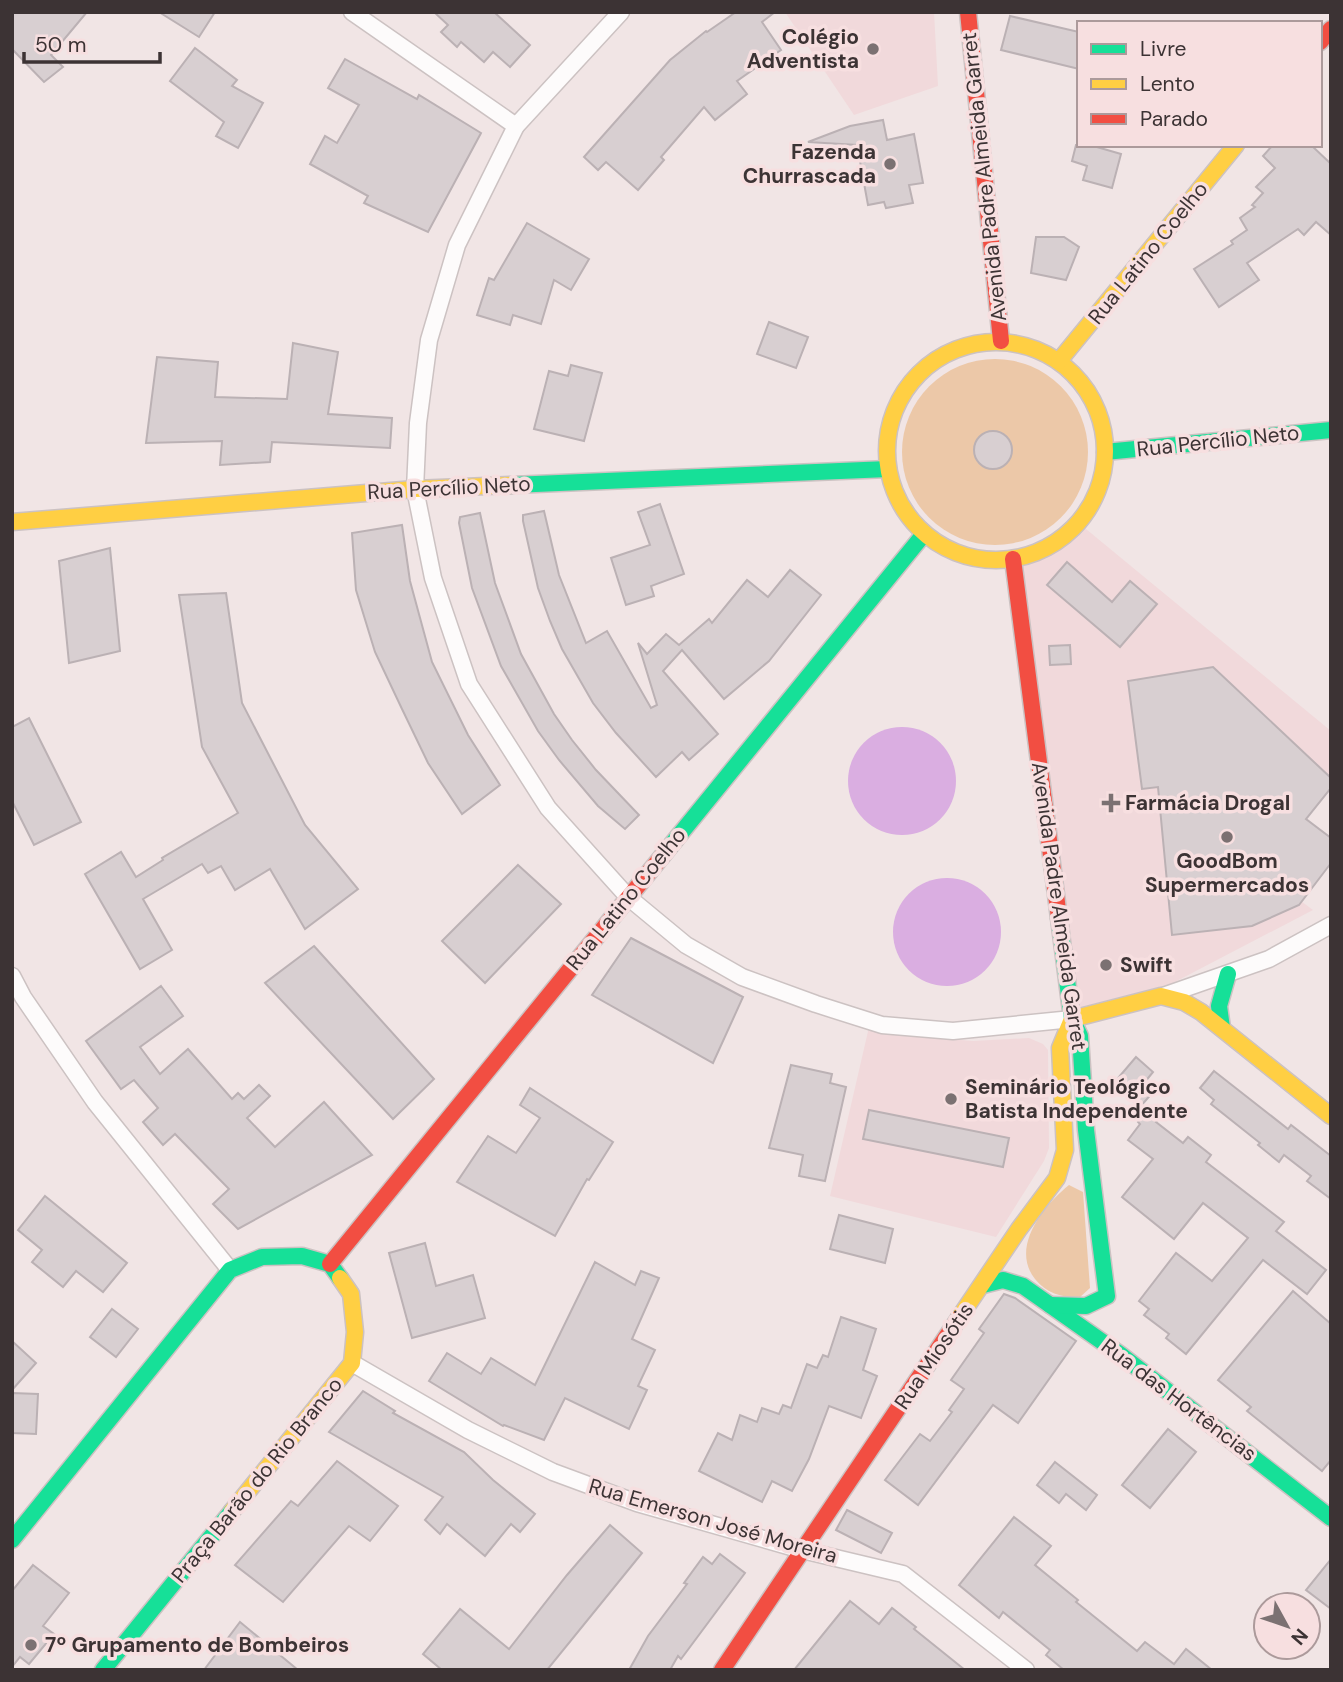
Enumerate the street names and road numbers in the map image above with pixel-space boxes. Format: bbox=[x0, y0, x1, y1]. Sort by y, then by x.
street label: Avenida Padre Almeida Garret bbox=[955, 31, 1013, 323]
street label: Rua Latino Coelho bbox=[1082, 176, 1214, 330]
street label: Rua Percílio Neto bbox=[1135, 419, 1301, 463]
street label: Rua Percílio Neto bbox=[367, 470, 531, 506]
street label: Avenida Padre Almeida Garret bbox=[1025, 760, 1093, 1052]
street label: Rua Latino Coelho bbox=[560, 822, 692, 976]
street label: Rua Miosótis bbox=[888, 1297, 980, 1415]
street label: Rua das Hortências bbox=[1096, 1332, 1262, 1468]
street label: Praça Barão do Rio Branco bbox=[165, 1371, 349, 1589]
street label: Rua Emerson José Moreira bbox=[586, 1472, 840, 1570]

